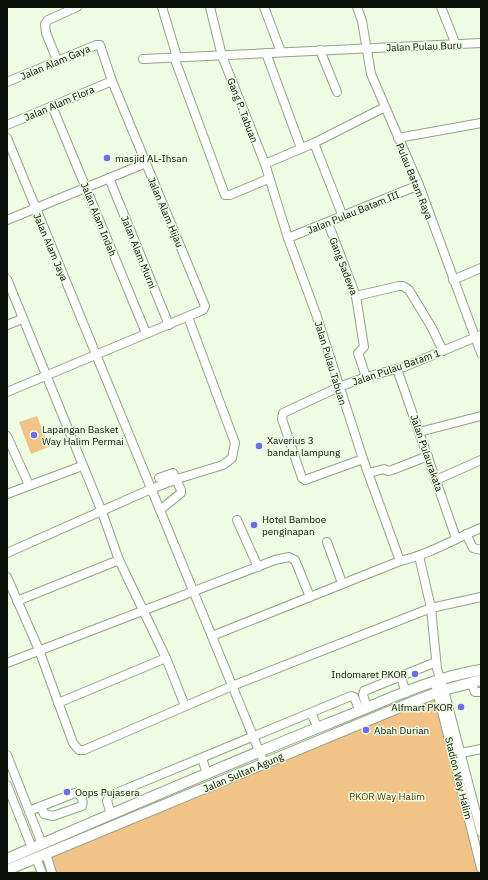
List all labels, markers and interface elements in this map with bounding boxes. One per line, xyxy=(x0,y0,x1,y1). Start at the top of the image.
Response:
street label: Jalan Pulau Buru xyxy=(386,39,462,54)
street label: Jalan Alam Gaya xyxy=(18,42,93,83)
street label: Gang P. Tabuan xyxy=(224,76,261,145)
street label: Jalan Alam Flora xyxy=(22,83,97,124)
street label: Pulau Batam Raya xyxy=(393,141,436,222)
place label: masjid AL-Ihsan xyxy=(115,152,187,165)
marker: masjid AL-Ihsan xyxy=(102,153,112,163)
street label: Jalan Alam Hijau xyxy=(145,175,186,249)
street label: Jalan Alam Indah xyxy=(78,180,119,258)
street label: Jalan Pulau Batam III xyxy=(305,188,401,237)
street label: Jalan Alam Jaya xyxy=(30,211,71,284)
street label: Jalan Alam Murni xyxy=(118,214,159,291)
street label: Gang Sadewa xyxy=(327,235,361,298)
street label: Jalan Pulau Tabuan xyxy=(312,320,349,407)
street label: Jalan Pulau Batam 1 xyxy=(350,346,442,389)
street label: Jalan Pulaurakata xyxy=(407,413,446,494)
place label: Lapangan Basket Way Halim Permai xyxy=(42,423,124,448)
marker: Lapangan Basket Way Halim Permai xyxy=(29,430,39,440)
place label: Xaverius 3 bandar lampung xyxy=(267,434,341,459)
marker: Xaverius 3 bandar lampung xyxy=(254,441,264,451)
place label: Hotel Bamboe penginapan xyxy=(262,513,327,538)
marker: Hotel Bamboe penginapan xyxy=(249,520,259,530)
place label: Indomaret PKOR xyxy=(331,668,407,681)
marker: Indomaret PKOR xyxy=(410,669,420,679)
place label: Alfmart PKOR xyxy=(391,701,453,714)
marker: Alfmart PKOR xyxy=(456,702,466,712)
place label: Abah Durian xyxy=(374,724,429,737)
marker: Abah Durian xyxy=(361,725,371,735)
street label: Stadion Way Halim xyxy=(442,736,475,821)
street label: Jalan Sultan Agung xyxy=(201,749,286,795)
place label: Oops Pujasera xyxy=(75,786,140,799)
marker: Oops Pujasera xyxy=(62,787,72,797)
park label: PKOR Way Halim xyxy=(349,790,425,803)

